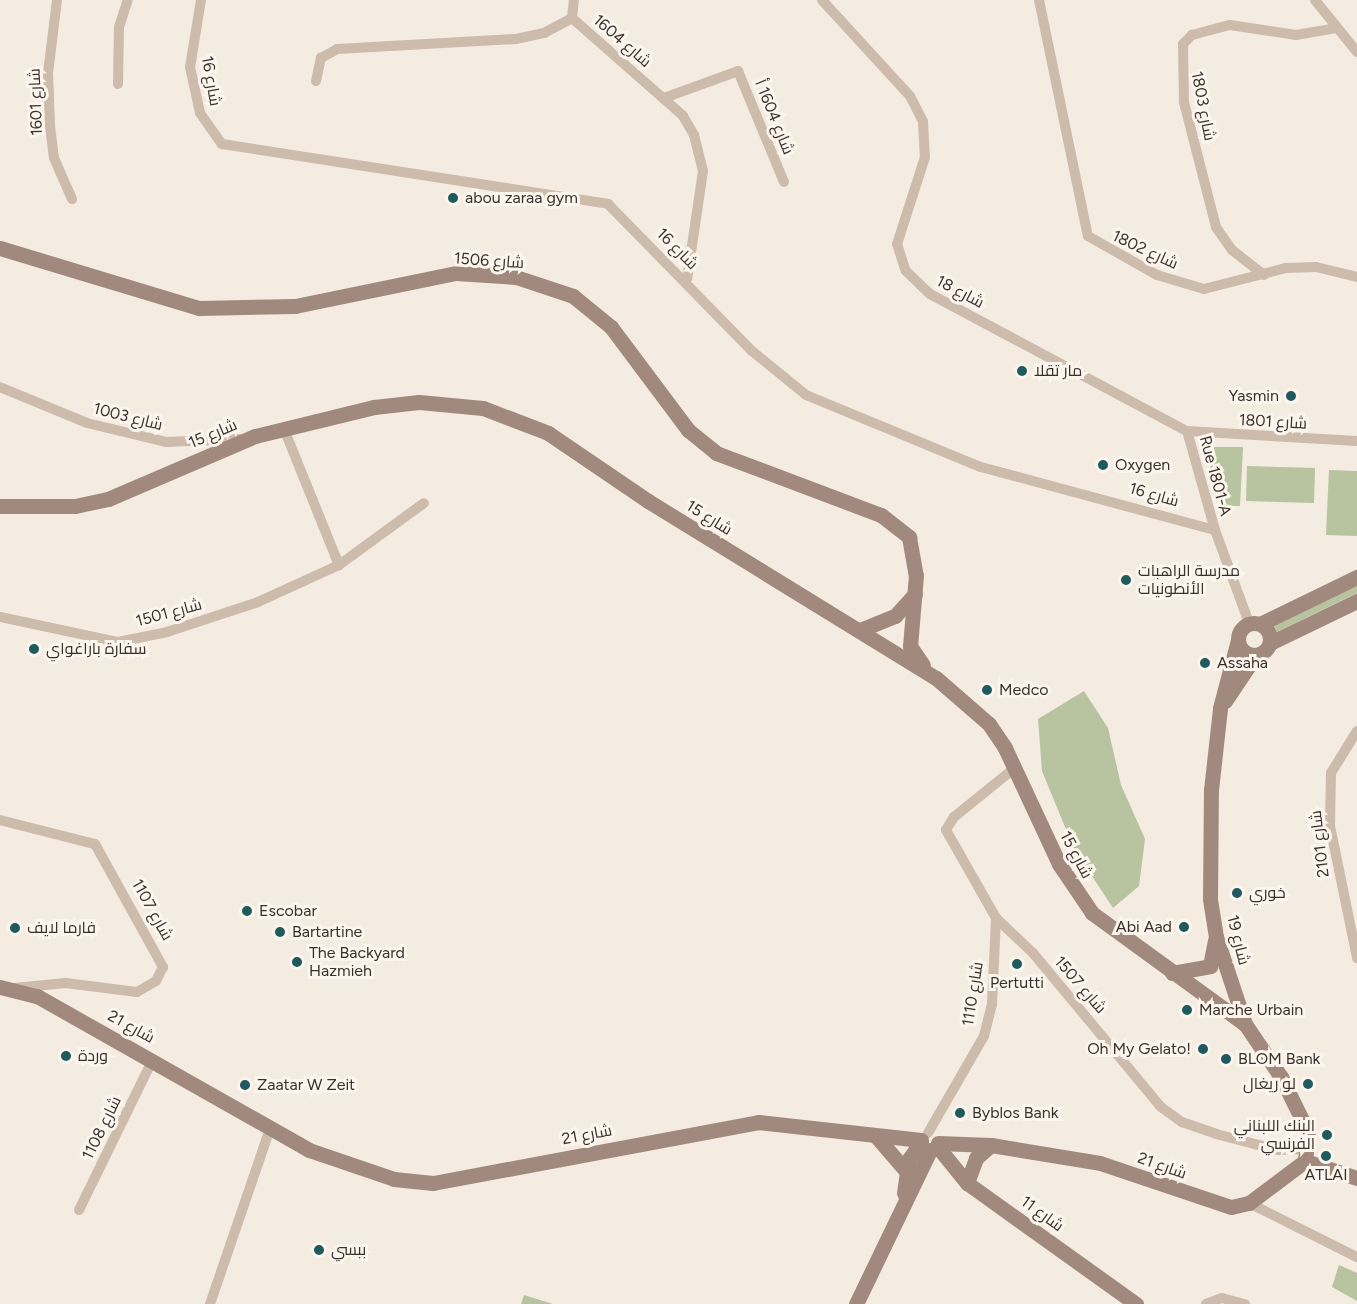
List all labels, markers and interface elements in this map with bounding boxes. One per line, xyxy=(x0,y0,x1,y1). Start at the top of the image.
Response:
street label: شارع 1604 xyxy=(589,11,655,71)
street label: شارع 16 xyxy=(197,54,225,108)
street label: شارع 1601 xyxy=(25,68,47,136)
street label: شارع 1803 xyxy=(1187,70,1219,142)
street label: شارع 1604 أ xyxy=(750,77,798,157)
place label: abou zaraa gym xyxy=(465,188,578,208)
marker: abou zaraa gym xyxy=(446,191,460,205)
street label: شارع 16 xyxy=(652,224,702,274)
street label: شارع 1802 xyxy=(1109,226,1181,274)
street label: شارع 1506 xyxy=(453,249,525,273)
street label: شارع 18 xyxy=(933,271,987,313)
place label: مار تقلا xyxy=(1034,361,1082,381)
marker: مار تقلا xyxy=(1015,364,1029,378)
place label: Yasmin xyxy=(1228,386,1279,406)
marker: Yasmin xyxy=(1284,389,1298,403)
street label: شارع 1003 xyxy=(91,399,165,435)
street label: شارع 1801 xyxy=(1238,411,1308,433)
street label: شارع 15 xyxy=(186,415,240,453)
street label: Rue 1801-A xyxy=(1195,434,1235,518)
place label: Oxygen xyxy=(1115,455,1170,475)
marker: Oxygen xyxy=(1096,458,1110,472)
street label: شارع 16 xyxy=(1127,479,1181,511)
street label: شارع 15 xyxy=(682,496,736,540)
place label: مدرسة الراهبات الأنطونيات xyxy=(1138,561,1240,599)
marker: مدرسة الراهبات الأنطونيات xyxy=(1119,573,1133,587)
street label: شارع 1501 xyxy=(134,595,204,631)
place label: سفارة باراغواي xyxy=(46,639,147,659)
marker: سفارة باراغواي xyxy=(27,642,41,656)
place label: Assaha xyxy=(1217,653,1268,673)
marker: Assaha xyxy=(1198,656,1212,670)
place label: Medco xyxy=(999,680,1049,700)
marker: Medco xyxy=(980,683,994,697)
street label: شارع 2101 xyxy=(1306,809,1334,879)
street label: شارع 15 xyxy=(1056,828,1096,882)
street label: شارع 1107 xyxy=(127,876,177,944)
place label: خوري xyxy=(1249,883,1286,903)
marker: خوري xyxy=(1230,886,1244,900)
place label: Escobar xyxy=(259,901,317,921)
marker: Escobar xyxy=(240,904,254,918)
street label: شارع 19 xyxy=(1223,913,1253,967)
place label: Abi Aad xyxy=(1116,917,1172,937)
place label: فارما لايف xyxy=(27,918,96,938)
marker: Abi Aad xyxy=(1177,920,1191,934)
marker: فارما لايف xyxy=(8,921,22,935)
place label: Bartartine xyxy=(292,922,362,942)
marker: Bartartine xyxy=(273,925,287,939)
place label: The Backyard Hazmieh xyxy=(309,943,405,981)
street label: شارع 1507 xyxy=(1050,952,1110,1018)
marker: The Backyard Hazmieh xyxy=(290,955,304,969)
marker: Pertutti xyxy=(1010,957,1024,971)
street label: شارع 1110 xyxy=(958,960,988,1028)
place label: Pertutti xyxy=(990,973,1044,993)
place label: Marche Urbain xyxy=(1199,1000,1303,1020)
marker: Marche Urbain xyxy=(1180,1003,1194,1017)
street label: شارع 21 xyxy=(104,1006,158,1048)
place label: Oh My Gelato! xyxy=(1087,1039,1191,1059)
marker: Oh My Gelato! xyxy=(1196,1042,1210,1056)
place label: وردة xyxy=(78,1046,108,1066)
marker: وردة xyxy=(59,1049,73,1063)
place label: BLOM Bank xyxy=(1238,1049,1320,1069)
marker: BLOM Bank xyxy=(1219,1052,1233,1066)
place label: لو ريغال xyxy=(1243,1074,1296,1094)
place label: Zaatar W Zeit xyxy=(257,1075,355,1095)
marker: لو ريغال xyxy=(1301,1077,1315,1091)
marker: Zaatar W Zeit xyxy=(238,1078,252,1092)
street label: شارع 1108 xyxy=(78,1093,126,1163)
place label: Byblos Bank xyxy=(972,1103,1058,1123)
marker: Byblos Bank xyxy=(953,1106,967,1120)
place label: البنك اللبناني الفرنسي xyxy=(1234,1116,1315,1154)
street label: شارع 21 xyxy=(560,1121,614,1149)
marker: البنك اللبناني الفرنسي xyxy=(1320,1128,1334,1142)
street label: شارع 21 xyxy=(1135,1148,1189,1184)
marker: ATLAI xyxy=(1319,1149,1333,1163)
place label: ATLAI xyxy=(1305,1165,1347,1185)
street label: شارع 11 xyxy=(1017,1192,1067,1236)
place label: ببسي xyxy=(331,1240,366,1260)
marker: ببسي xyxy=(312,1243,326,1257)

